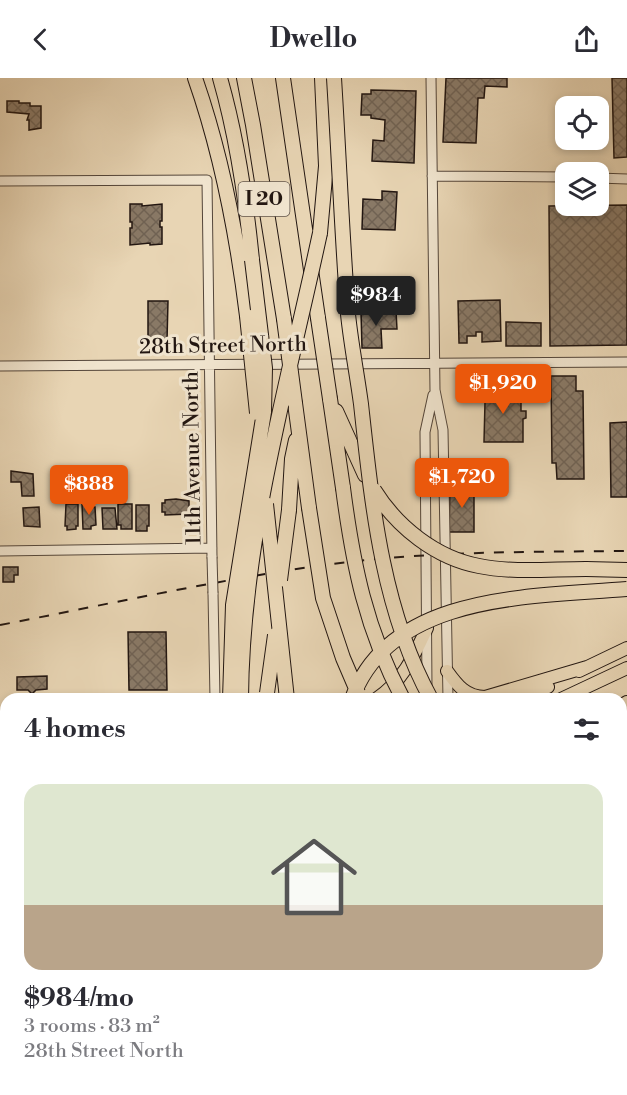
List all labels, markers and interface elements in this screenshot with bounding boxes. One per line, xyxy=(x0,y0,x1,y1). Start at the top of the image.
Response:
text: Dwello xyxy=(269,22,358,56)
icon: back xyxy=(24,23,57,56)
icon: share xyxy=(570,23,603,56)
map controls xyxy=(555,96,609,216)
button: locate xyxy=(555,96,609,150)
button: layers xyxy=(555,162,609,216)
road number: I 20 xyxy=(238,182,290,216)
pin: $984 xyxy=(340,276,412,327)
text: $984 xyxy=(351,283,401,308)
street label: 28th Street North xyxy=(139,332,308,360)
pin: $1,920 xyxy=(454,364,552,415)
street label: 11th Avenue North xyxy=(178,370,208,545)
text: $1,920 xyxy=(469,371,537,396)
pin: $1,720 xyxy=(413,458,511,509)
pin: $888 xyxy=(53,465,125,516)
text: $1,720 xyxy=(429,465,495,490)
text: $888 xyxy=(64,472,114,497)
text: 4 homes xyxy=(24,713,126,745)
icon: filters xyxy=(570,713,603,746)
icon: home xyxy=(260,823,368,931)
text: $984/mo xyxy=(24,982,134,1014)
text: 3 rooms · 83 m² xyxy=(24,1014,160,1039)
text: 28th Street North xyxy=(24,1039,184,1064)

